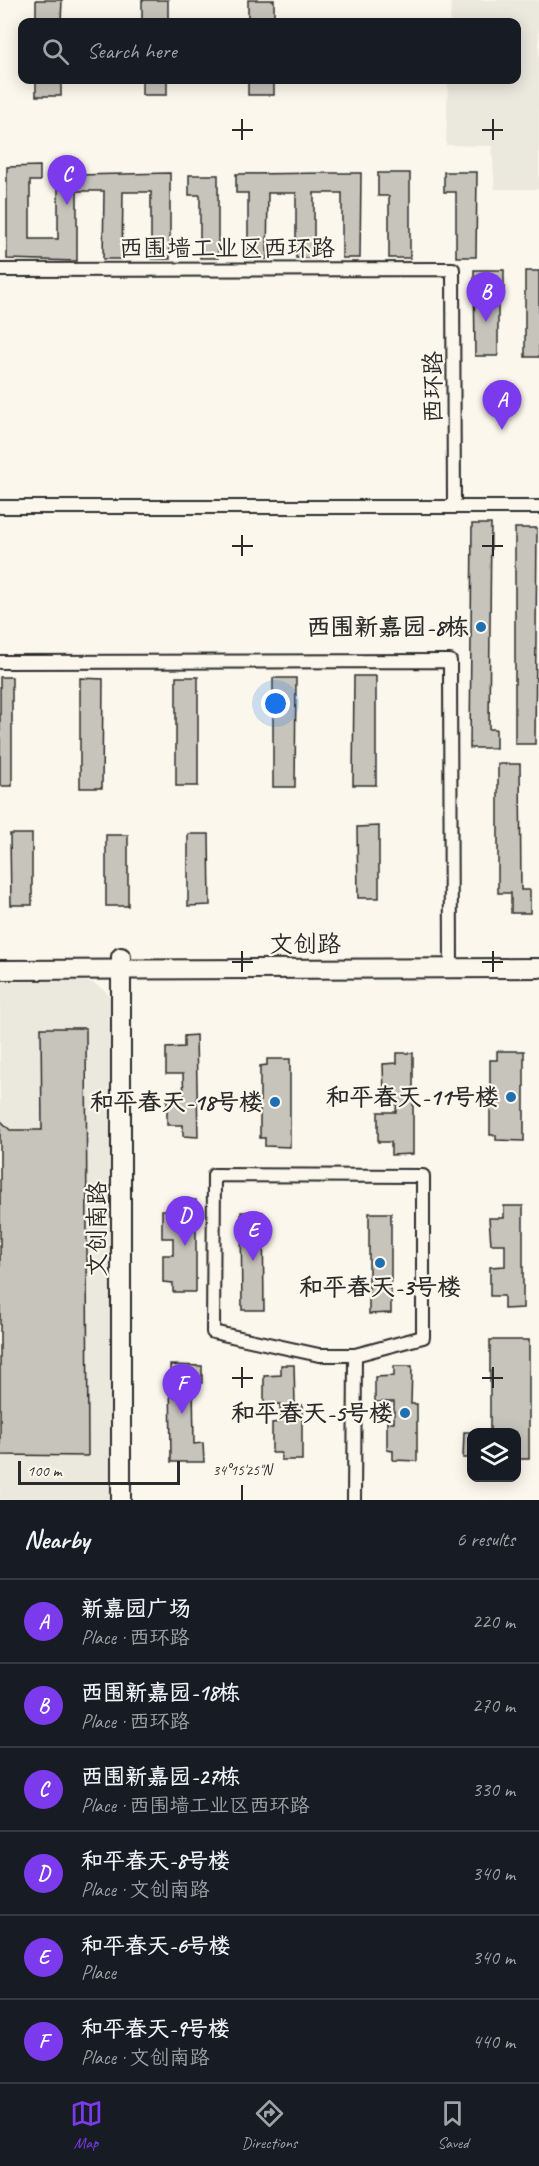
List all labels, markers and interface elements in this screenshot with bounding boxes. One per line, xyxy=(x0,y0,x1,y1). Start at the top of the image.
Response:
search box xyxy=(18,18,521,84)
icon: search xyxy=(39,35,72,68)
text: Search here xyxy=(87,37,177,65)
pin: C xyxy=(48,156,86,205)
street label: 西围墙工业区西环路 xyxy=(119,233,335,263)
pin: B xyxy=(466,272,506,322)
street label: 西环路 xyxy=(418,351,448,423)
pin: A xyxy=(482,380,522,430)
place label: 西围新嘉园-8栋 xyxy=(306,612,469,642)
marker: 西围新嘉园-8栋 xyxy=(474,620,488,634)
your location xyxy=(261,689,290,718)
street label: 文创路 xyxy=(269,929,341,959)
place label: 和平春天-11号楼 xyxy=(326,1082,499,1112)
place label: 和平春天-18号楼 xyxy=(90,1087,263,1117)
marker: 和平春天-11号楼 xyxy=(504,1090,518,1104)
marker: 和平春天-18号楼 xyxy=(268,1095,282,1109)
street label: 文创南路 xyxy=(82,1181,112,1277)
pin: D xyxy=(166,1196,204,1246)
pin: E xyxy=(234,1212,272,1261)
marker: 和平春天-3号楼 xyxy=(373,1256,387,1270)
place label: 和平春天-3号楼 xyxy=(299,1272,461,1302)
pin: F xyxy=(162,1364,201,1414)
place label: 和平春天-5号楼 xyxy=(231,1398,393,1428)
marker: 和平春天-5号楼 xyxy=(398,1406,412,1420)
map controls xyxy=(467,1428,521,1482)
button: layers xyxy=(467,1428,521,1482)
scale bar xyxy=(18,1458,180,1486)
text: 100 m xyxy=(27,1461,61,1481)
text: 34°15'25"N xyxy=(212,1461,275,1480)
text: Nearby xyxy=(24,1523,89,1556)
text: 6 results xyxy=(456,1527,515,1552)
text: 新嘉园广场 xyxy=(81,1595,191,1623)
text: A xyxy=(38,1609,49,1634)
text: 220 m xyxy=(472,1609,515,1634)
text: Place · 西环路 xyxy=(81,1625,190,1650)
text: 西围新嘉园-18栋 xyxy=(81,1679,240,1707)
text: B xyxy=(38,1693,49,1718)
text: 270 m xyxy=(472,1693,515,1718)
text: Place · 西环路 xyxy=(81,1709,190,1734)
text: 西围新嘉园-27栋 xyxy=(81,1763,240,1791)
text: C xyxy=(39,1777,48,1802)
text: 330 m xyxy=(472,1777,515,1802)
text: Place · 西围墙工业区西环路 xyxy=(81,1793,310,1818)
text: 和平春天-8号楼 xyxy=(81,1847,230,1875)
text: D xyxy=(38,1861,49,1886)
text: 340 m xyxy=(472,1861,515,1886)
text: Place · 文创南路 xyxy=(81,1877,210,1902)
text: 和平春天-6号楼 xyxy=(81,1932,231,1960)
text: E xyxy=(38,1945,49,1970)
text: 340 m xyxy=(472,1945,515,1970)
text: Place xyxy=(81,1960,116,1985)
text: 和平春天-9号楼 xyxy=(81,2015,230,2043)
text: F xyxy=(39,2029,48,2054)
text: 440 m xyxy=(472,2029,515,2054)
text: Place · 文创南路 xyxy=(81,2045,210,2070)
tab: Map xyxy=(70,2097,103,2153)
tab: Directions xyxy=(242,2097,297,2153)
tab: Saved xyxy=(436,2097,469,2153)

